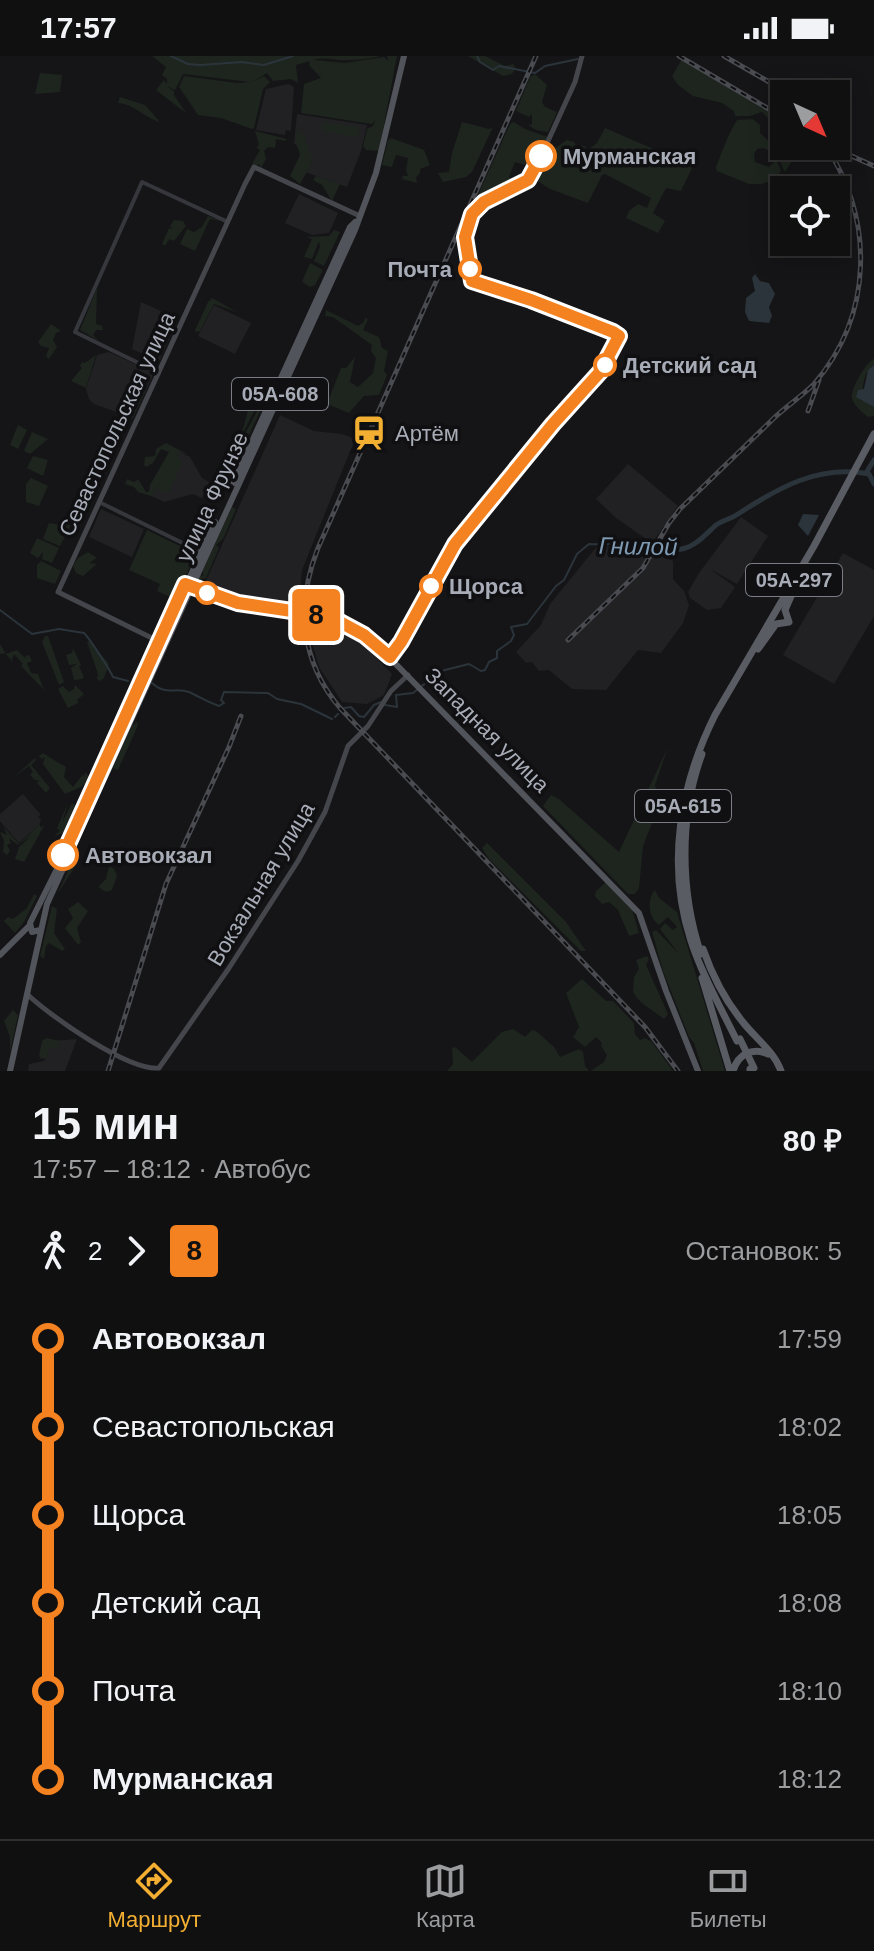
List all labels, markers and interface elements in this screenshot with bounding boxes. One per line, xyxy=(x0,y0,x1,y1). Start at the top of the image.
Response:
text: 17:57 xyxy=(40,11,117,44)
north arrow xyxy=(770,80,850,160)
map controls xyxy=(770,80,850,256)
marker: Мурманская xyxy=(526,141,556,171)
place label: Мурманская xyxy=(563,144,696,169)
button: locate xyxy=(770,176,850,256)
place label: Почта xyxy=(388,257,453,282)
marker: Почта xyxy=(459,258,481,280)
street label: Севастопольская улица xyxy=(54,307,180,540)
place label: Детский сад xyxy=(623,353,757,378)
marker: Детский сад xyxy=(594,354,616,376)
road number: 05А-608 xyxy=(232,378,328,410)
station icon: Артём xyxy=(350,414,388,452)
place label: Артём xyxy=(395,421,459,446)
street label: улица Фрунзе xyxy=(171,428,253,566)
water label: Гнилой xyxy=(598,532,678,560)
road number: 05А-297 xyxy=(746,564,842,596)
place label: Щорса xyxy=(449,574,524,599)
marker: Щорса xyxy=(420,575,442,597)
unlabelled marker xyxy=(196,582,218,604)
line badge: 8 xyxy=(290,589,342,641)
text: 8 xyxy=(308,599,324,630)
street label: Западная улица xyxy=(420,663,555,798)
road number: 05А-615 xyxy=(635,790,731,822)
street label: Вокзальная улица xyxy=(202,797,320,970)
marker: Автовокзал xyxy=(48,840,78,870)
place label: Автовокзал xyxy=(85,843,213,868)
text: 15 мин xyxy=(32,1099,179,1148)
text: 80 ₽ xyxy=(783,1124,842,1157)
text: 17:57 – 18:12 · Автобус xyxy=(32,1154,311,1184)
icon: walk xyxy=(32,1229,76,1273)
icon: forward xyxy=(114,1229,158,1273)
text: 8 xyxy=(186,1235,202,1266)
text: 2 xyxy=(88,1236,102,1266)
text: Остановок: 5 xyxy=(686,1236,842,1266)
text: Автовокзал xyxy=(92,1322,266,1355)
text: 17:59 xyxy=(777,1324,842,1354)
text: Севастопольская xyxy=(92,1410,335,1443)
text: 18:02 xyxy=(777,1412,842,1442)
text: Щорса xyxy=(92,1498,185,1531)
text: 18:05 xyxy=(777,1500,842,1530)
text: Детский сад xyxy=(92,1586,261,1619)
text: 18:08 xyxy=(777,1588,842,1618)
text: Почта xyxy=(92,1674,175,1707)
text: 18:10 xyxy=(777,1676,842,1706)
text: Мурманская xyxy=(92,1762,274,1795)
text: 18:12 xyxy=(777,1764,842,1794)
tab: Маршрут xyxy=(107,1859,201,1933)
tab: Карта xyxy=(416,1859,475,1933)
tab: Билеты xyxy=(690,1859,767,1933)

